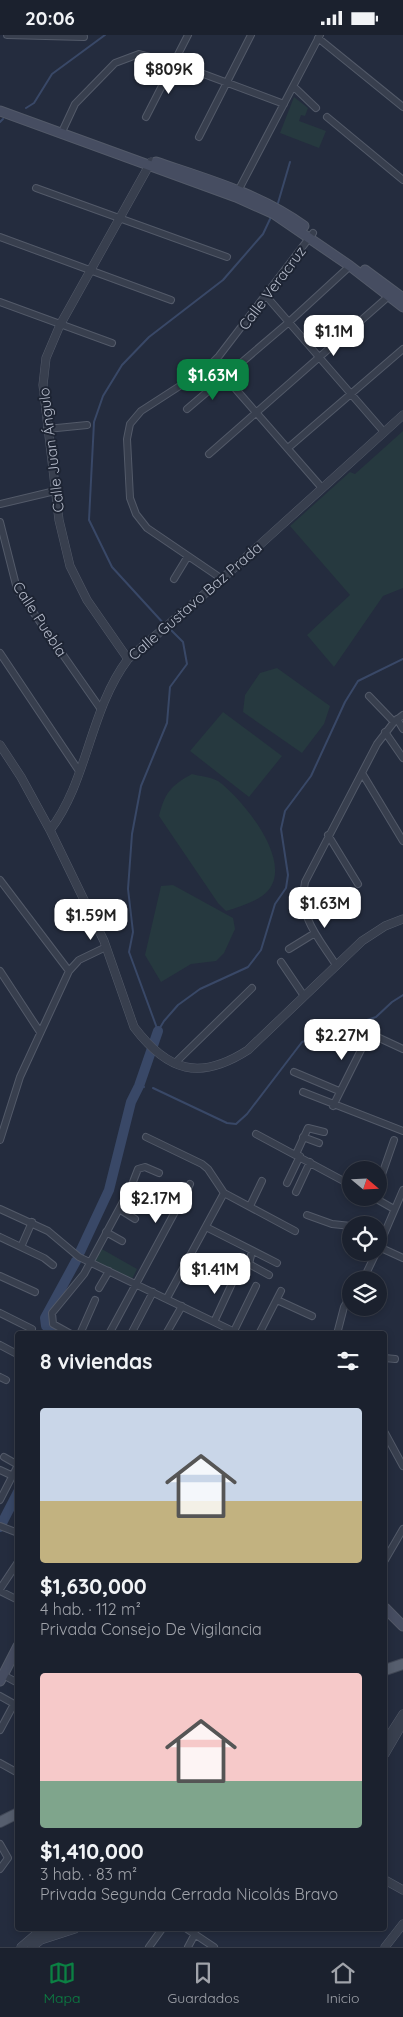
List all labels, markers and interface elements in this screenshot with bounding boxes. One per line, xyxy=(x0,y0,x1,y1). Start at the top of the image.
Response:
text: 20:06 xyxy=(25,6,75,30)
pin: $809K xyxy=(134,53,204,95)
text: $809K xyxy=(145,59,193,79)
street label: Calle Veracruz xyxy=(234,242,310,334)
pin: $1.1M xyxy=(299,315,369,357)
text: $1.1M xyxy=(315,321,353,341)
pin: $1.63M xyxy=(172,359,254,401)
text: $1.63M xyxy=(188,365,238,385)
street label: Calle Juan Ángulo xyxy=(34,386,68,514)
street label: Calle Gustavo Baz Prada xyxy=(124,538,266,664)
street label: Calle Puebla xyxy=(9,578,71,660)
pin: $1.63M xyxy=(284,887,366,929)
text: $1.63M xyxy=(300,893,350,913)
pin: $1.59M xyxy=(50,899,132,941)
text: $1.59M xyxy=(65,905,117,925)
pin: $2.27M xyxy=(301,1019,383,1061)
text: $2.27M xyxy=(315,1025,369,1045)
north arrow xyxy=(342,1161,388,1206)
map controls xyxy=(342,1161,387,1316)
pin: $2.17M xyxy=(115,1181,197,1224)
text: $2.17M xyxy=(131,1188,181,1208)
button: locate xyxy=(342,1216,387,1261)
pin: $1.41M xyxy=(174,1253,256,1295)
text: $1.41M xyxy=(191,1259,239,1279)
button: layers xyxy=(342,1271,387,1316)
icon: filters xyxy=(334,1347,362,1375)
text: 8 viviendas xyxy=(40,1348,152,1374)
icon: home xyxy=(156,1441,246,1531)
text: $1,630,000 xyxy=(40,1573,147,1599)
text: 4 hab. · 112 m² xyxy=(40,1599,141,1619)
text: Privada Consejo De Vigilancia xyxy=(40,1619,262,1639)
icon: home xyxy=(156,1706,246,1796)
text: $1,410,000 xyxy=(40,1838,144,1864)
text: 3 hab. · 83 m² xyxy=(40,1864,137,1884)
text: Privada Segunda Cerrada Nicolás Bravo xyxy=(40,1884,338,1904)
tab: Mapa xyxy=(43,1959,81,2007)
tab: Guardados xyxy=(167,1959,239,2007)
tab: Inicio xyxy=(326,1959,360,2007)

